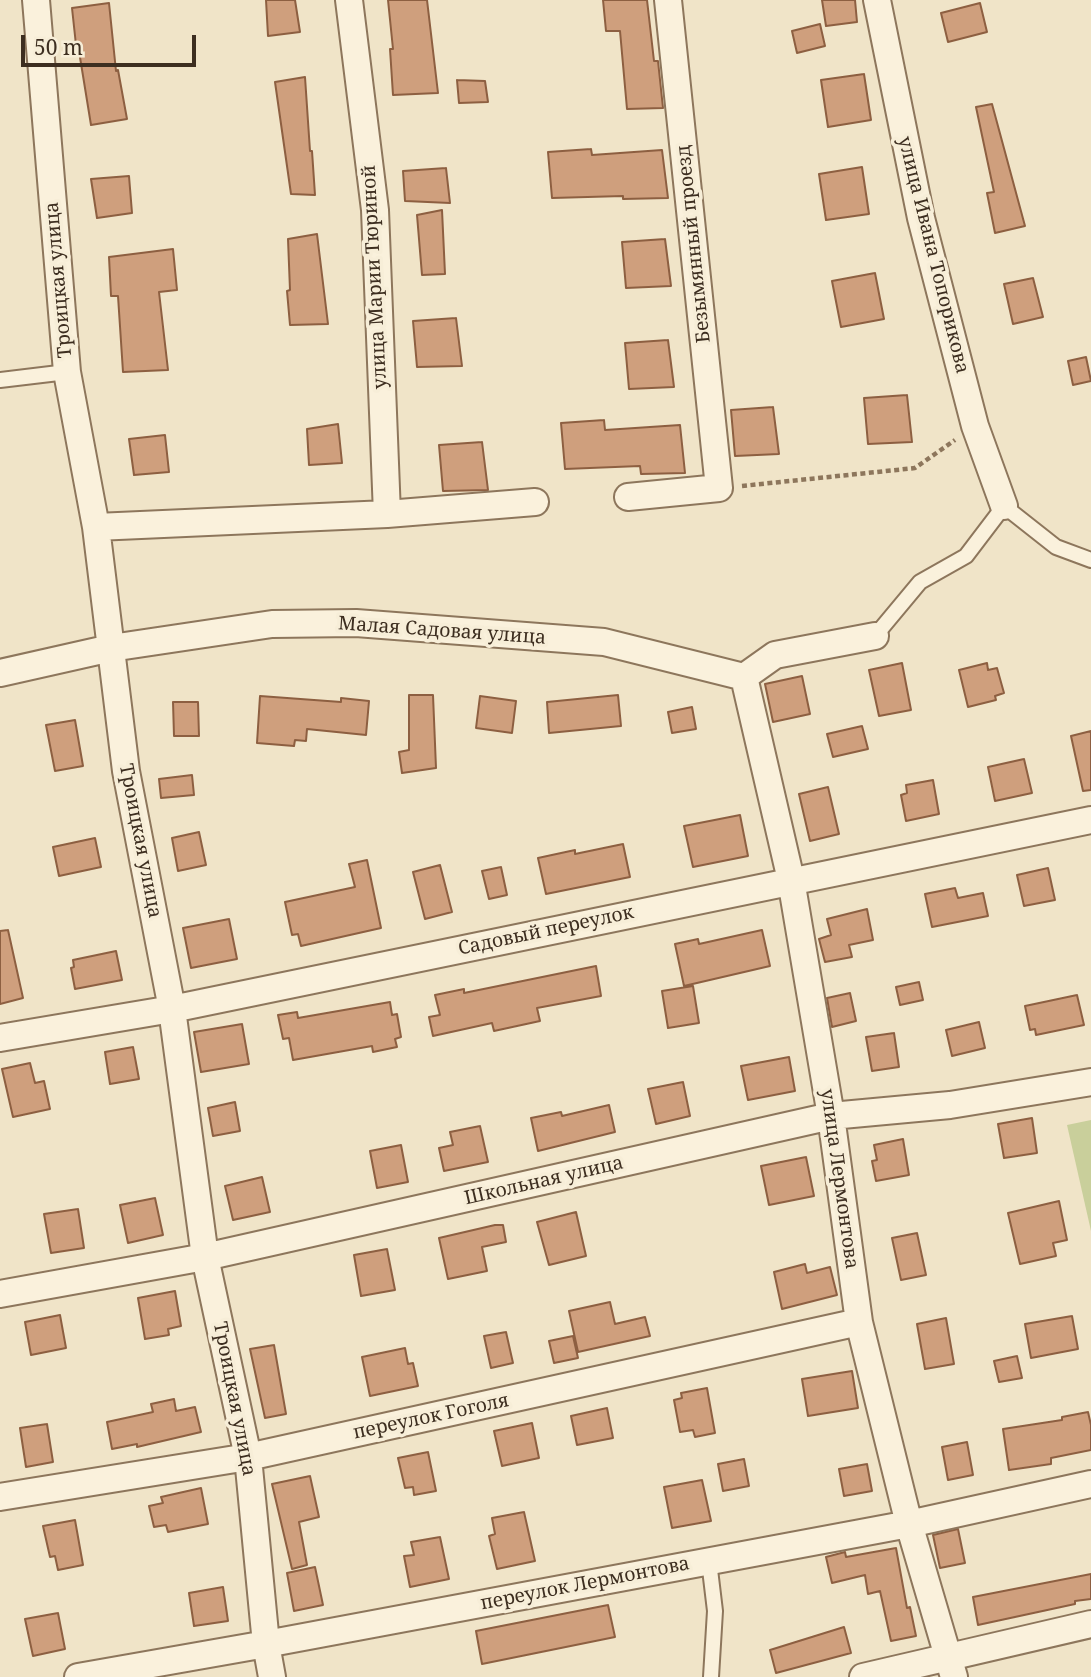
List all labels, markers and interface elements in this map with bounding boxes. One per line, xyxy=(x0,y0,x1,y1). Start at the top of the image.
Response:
scale bar xyxy=(24,21,200,65)
text: 50 m xyxy=(34,33,83,61)
street label: улица Ивана Топорикова xyxy=(892,134,974,376)
street label: Безымянный проезд xyxy=(672,144,716,344)
street label: улица Марии Тюриной xyxy=(358,164,392,390)
street label: Троицкая улица xyxy=(41,201,77,359)
street label: Малая Садовая улица xyxy=(337,612,547,650)
street label: Троицкая улица xyxy=(114,762,166,920)
street label: Садовый переулок xyxy=(456,901,636,961)
street label: улица Лермонтова xyxy=(815,1088,863,1270)
street label: Школьная улица xyxy=(462,1152,626,1210)
street label: Троицкая улица xyxy=(208,1320,260,1478)
street label: переулок Гоголя xyxy=(351,1389,511,1445)
street label: переулок Лермонтова xyxy=(479,1553,691,1615)

